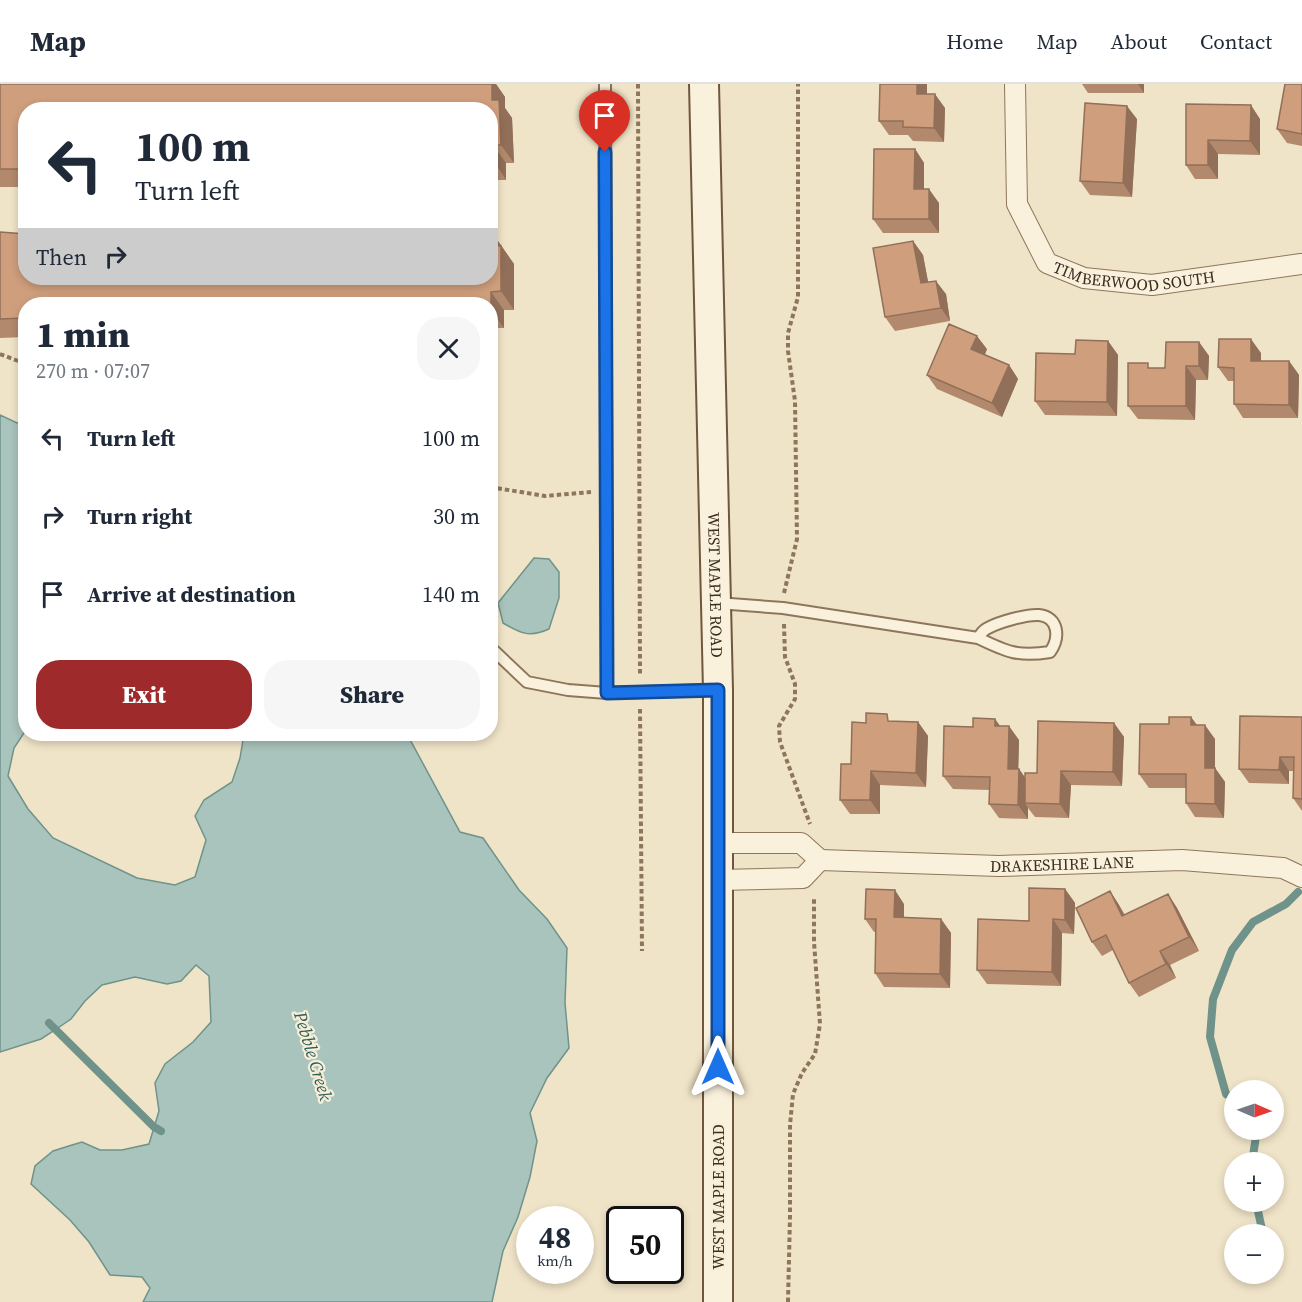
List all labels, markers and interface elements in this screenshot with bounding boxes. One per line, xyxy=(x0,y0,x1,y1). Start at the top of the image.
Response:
text: Map xyxy=(30,22,86,60)
text: Home xyxy=(946,27,1004,56)
text: Map xyxy=(1037,27,1078,56)
text: About xyxy=(1111,27,1167,56)
text: Contact xyxy=(1200,27,1272,56)
pin xyxy=(579,90,630,152)
icon: arrive xyxy=(588,99,621,132)
text: 100 m xyxy=(135,117,250,175)
icon: left xyxy=(36,126,114,204)
text: Turn left xyxy=(135,172,239,209)
icon: right xyxy=(99,240,132,273)
text: Then xyxy=(36,242,87,272)
street label: TIMBERWOOD SOUTH xyxy=(1050,256,1217,297)
text: 1 min xyxy=(36,310,130,359)
button: close xyxy=(417,317,480,380)
text: 270 m · 07:07 xyxy=(36,357,150,385)
icon: left xyxy=(36,422,69,455)
text: Turn left xyxy=(87,423,175,453)
text: 100 m xyxy=(422,423,480,453)
icon: right xyxy=(36,500,69,533)
text: Turn right xyxy=(87,501,192,531)
text: 30 m xyxy=(433,501,480,531)
street label: WEST MAPLE ROAD xyxy=(703,512,728,658)
icon: arrive xyxy=(36,578,69,611)
text: Arrive at destination xyxy=(87,579,296,609)
text: 140 m xyxy=(422,579,480,609)
button: Exit xyxy=(36,660,252,729)
button: Share xyxy=(264,660,480,729)
street label: DRAKESHIRE LANE xyxy=(990,851,1135,877)
water label: Pebble Creek xyxy=(288,1007,339,1104)
position arrow xyxy=(686,1035,750,1099)
north arrow xyxy=(1224,1080,1284,1140)
map controls xyxy=(1224,1080,1284,1284)
street label: WEST MAPLE ROAD xyxy=(707,1124,729,1270)
button: + xyxy=(1224,1152,1284,1212)
speed limit sign: 50 xyxy=(606,1206,684,1284)
text: 48 xyxy=(539,1217,571,1258)
button: − xyxy=(1224,1224,1284,1284)
text: km/h xyxy=(537,1250,573,1271)

